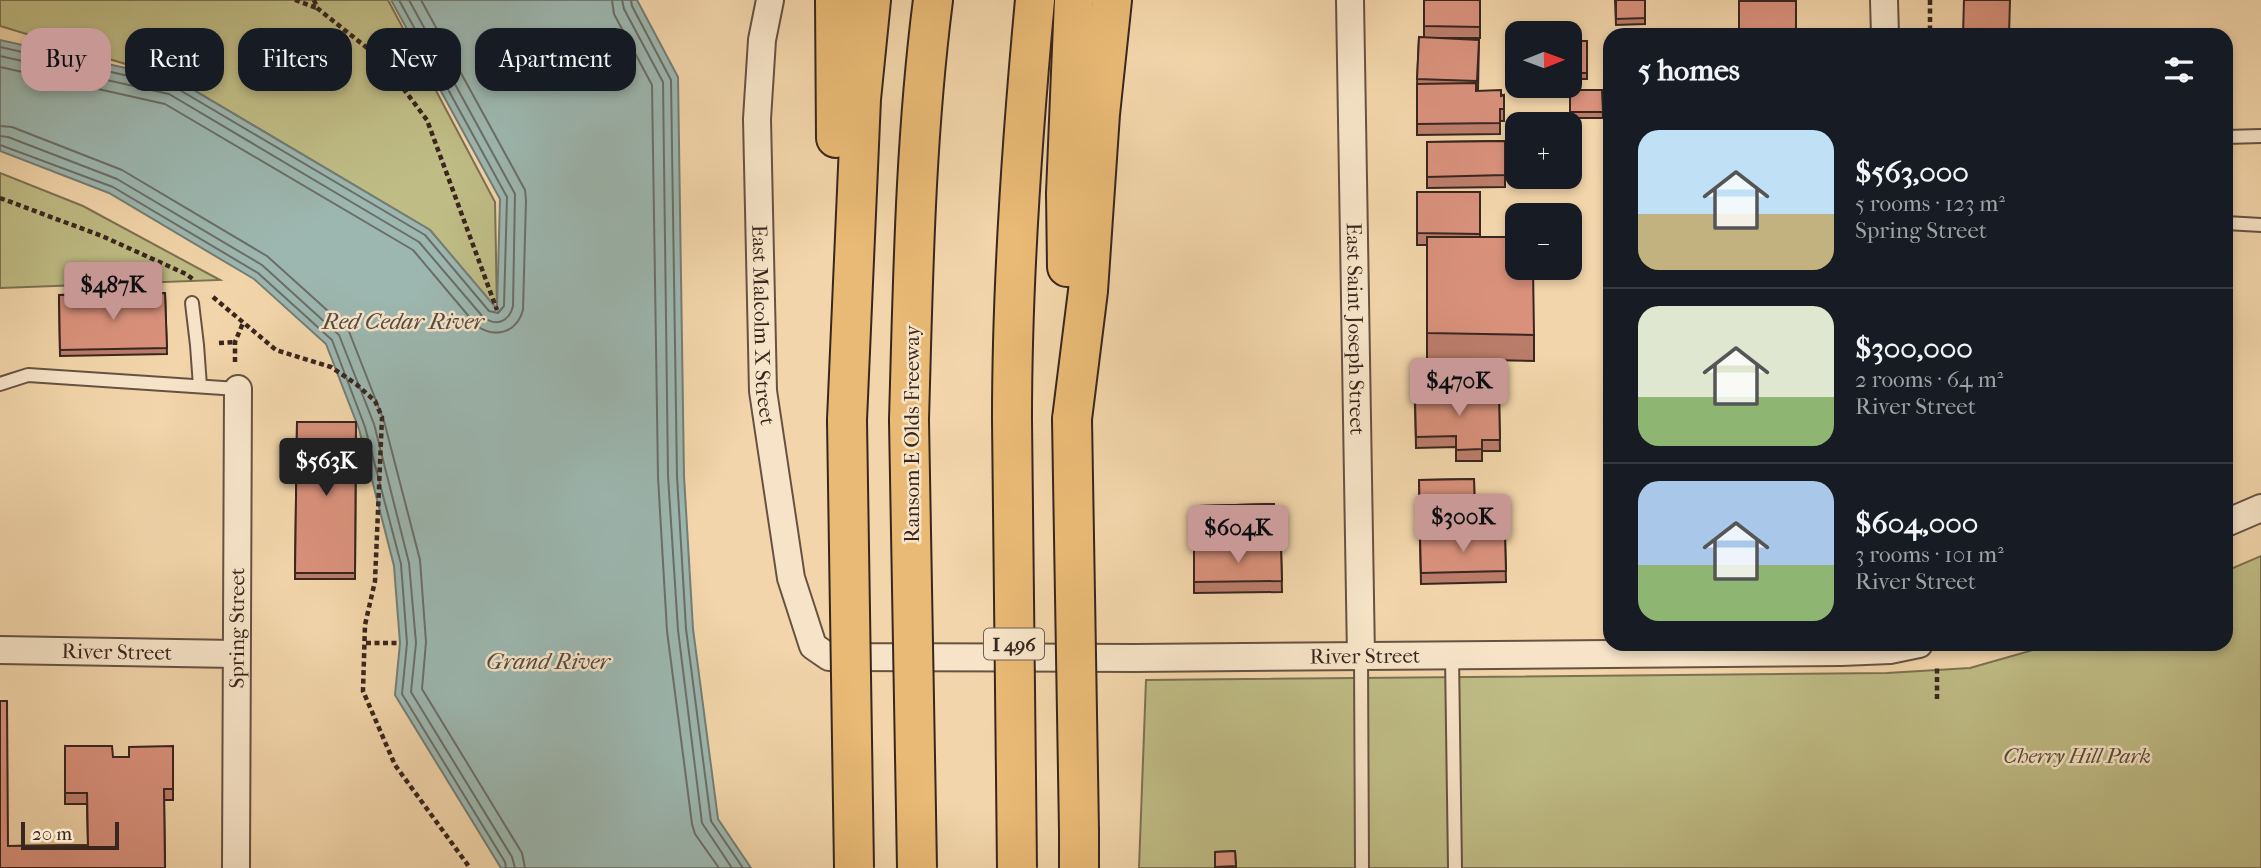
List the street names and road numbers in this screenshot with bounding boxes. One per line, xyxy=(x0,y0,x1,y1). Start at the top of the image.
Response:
street label: East Saint Joseph Street xyxy=(1342,223,1369,436)
street label: East Malcolm X Street xyxy=(747,224,780,427)
street label: Ransom E Olds Freeway xyxy=(900,324,924,543)
street label: Spring Street xyxy=(225,567,249,688)
road number: I 496 xyxy=(984,628,1044,660)
street label: River Street xyxy=(62,639,173,665)
street label: River Street xyxy=(1310,644,1421,669)

